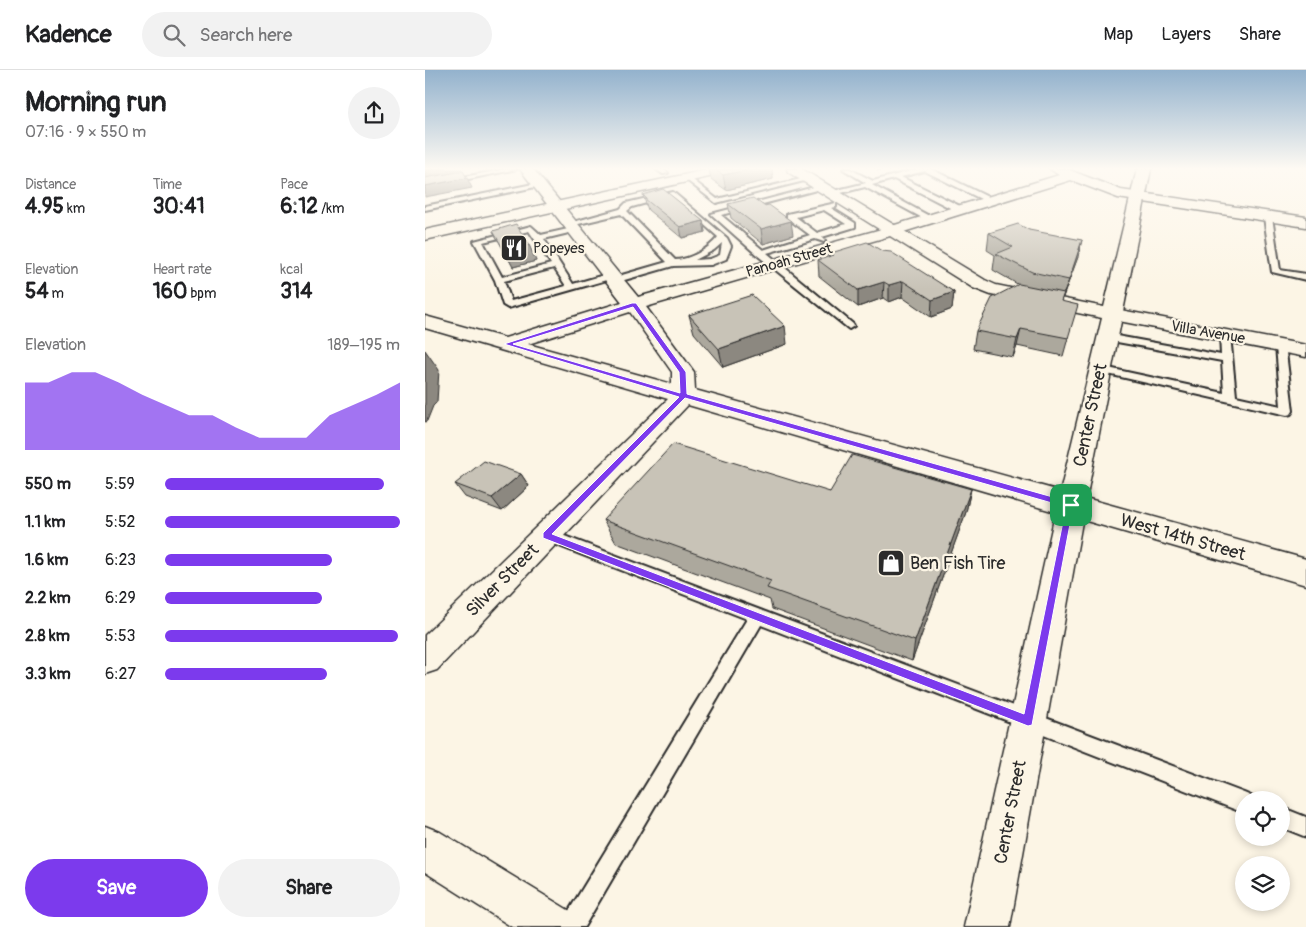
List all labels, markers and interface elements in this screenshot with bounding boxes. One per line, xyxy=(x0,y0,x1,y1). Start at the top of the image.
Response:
search box xyxy=(142,12,492,57)
text: Kadence xyxy=(25,20,112,49)
icon: search xyxy=(160,21,188,49)
text: Search here xyxy=(200,23,292,47)
text: Map xyxy=(1104,23,1133,46)
text: Layers xyxy=(1161,23,1211,46)
text: Share xyxy=(1239,23,1281,46)
text: Morning run xyxy=(25,85,167,120)
button: share xyxy=(348,87,400,139)
text: 07:16 · 9 × 550 m xyxy=(25,122,146,142)
text: Distance xyxy=(25,176,76,193)
text: Time xyxy=(153,176,182,193)
text: Pace xyxy=(280,176,308,193)
text: 4.95 xyxy=(25,193,64,220)
text: 30:41 xyxy=(153,193,205,220)
text: 6:12 xyxy=(280,193,318,220)
text: km xyxy=(64,200,85,217)
text: /km xyxy=(318,200,344,217)
restaurant icon: Popeyes xyxy=(499,233,529,263)
place label: Popeyes xyxy=(533,239,585,258)
street label: Panoah Street xyxy=(744,239,835,282)
text: Elevation xyxy=(25,261,78,278)
text: Heart rate xyxy=(153,261,212,278)
text: kcal xyxy=(280,261,303,278)
text: 54 xyxy=(25,278,49,305)
text: 160 xyxy=(153,278,187,305)
text: 314 xyxy=(280,278,312,305)
text: m xyxy=(49,285,64,302)
text: bpm xyxy=(187,285,216,302)
street label: Villa Avenue xyxy=(1169,317,1247,348)
text: Elevation xyxy=(25,335,86,355)
text: 189–195 m xyxy=(327,335,400,355)
street label: Center Street xyxy=(1068,361,1113,469)
text: 550 m xyxy=(25,474,71,494)
text: 5:59 xyxy=(105,474,135,494)
pin xyxy=(1050,484,1092,526)
icon: arrive xyxy=(1057,491,1085,519)
street label: West 14th Street xyxy=(1118,509,1249,567)
text: 1.1 km xyxy=(25,512,65,532)
text: 5:52 xyxy=(105,512,136,532)
street label: Silver Street xyxy=(461,538,544,622)
shop icon: Ben Fish Tire xyxy=(876,548,906,578)
text: 1.6 km xyxy=(25,550,68,570)
text: 6:23 xyxy=(105,550,136,570)
place label: Ben Fish Tire xyxy=(910,552,1005,575)
text: 2.2 km xyxy=(25,588,71,608)
text: 6:29 xyxy=(105,588,136,608)
text: 2.8 km xyxy=(25,626,70,646)
text: 5:53 xyxy=(105,626,136,646)
text: 3.3 km xyxy=(25,664,71,684)
text: 6:27 xyxy=(105,664,136,684)
street label: Center Street xyxy=(989,758,1032,866)
map controls xyxy=(1235,791,1290,911)
button: locate xyxy=(1235,791,1290,846)
button: layers xyxy=(1235,856,1290,911)
button: Save xyxy=(25,859,208,917)
button: Share xyxy=(218,859,400,917)

